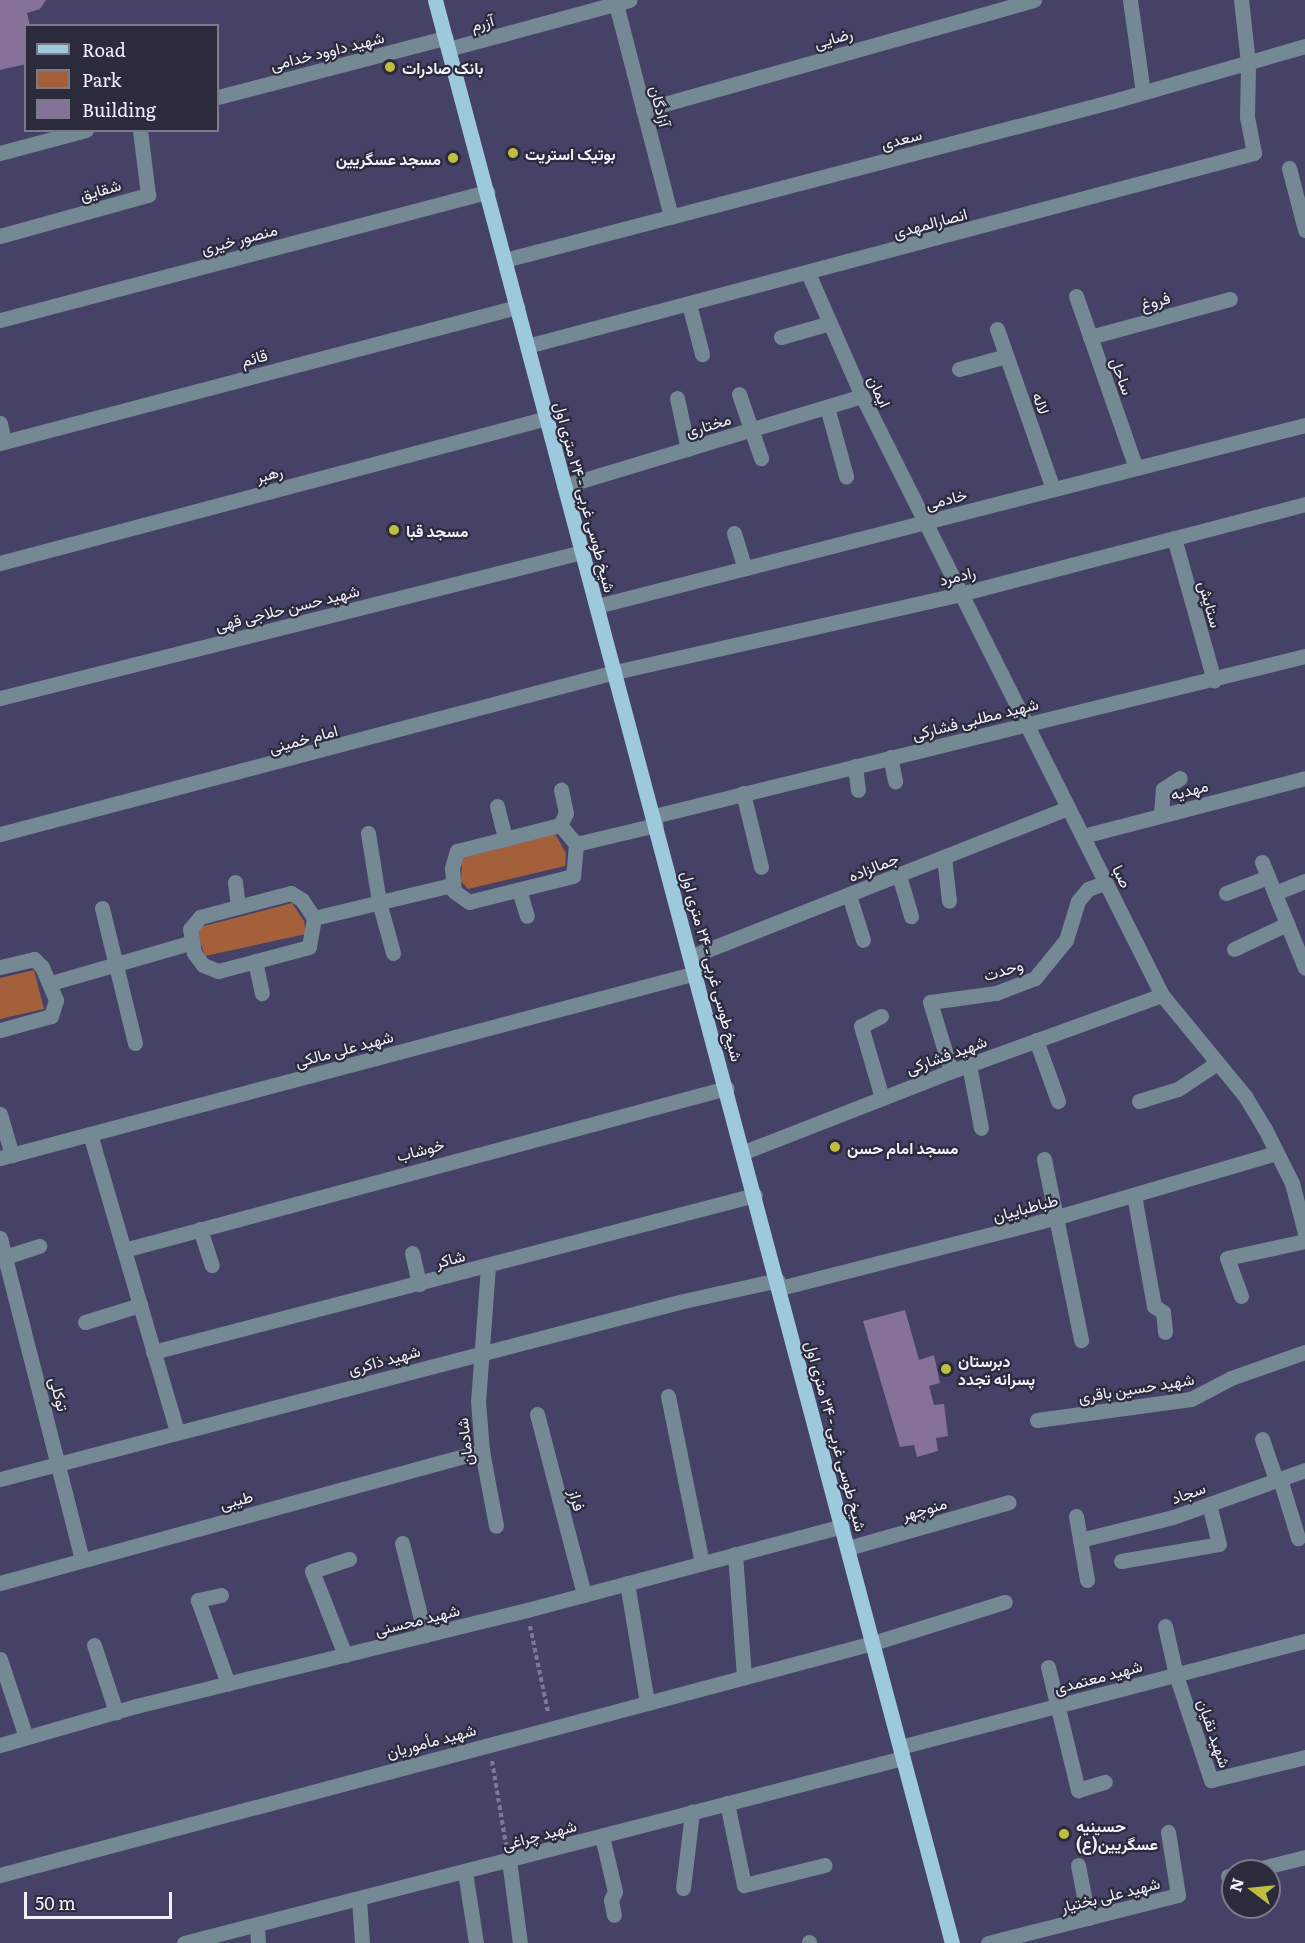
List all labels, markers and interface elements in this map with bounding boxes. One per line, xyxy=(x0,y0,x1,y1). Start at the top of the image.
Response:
street label: آزرم xyxy=(469,10,495,34)
street label: رضایی xyxy=(811,22,855,52)
legend xyxy=(24,24,219,132)
street label: شهید داوود خدامی xyxy=(268,27,386,73)
text: Road xyxy=(82,36,126,63)
place label: بانک صادرات xyxy=(402,57,483,77)
marker: بانک صادرات xyxy=(383,60,397,74)
text: Park xyxy=(82,66,121,93)
street label: آزادگان xyxy=(647,84,675,128)
text: Building xyxy=(82,96,156,123)
street label: سعدی xyxy=(878,123,924,153)
place label: بوتیک استریت xyxy=(525,143,616,163)
marker: بوتیک استریت xyxy=(506,146,520,160)
place label: مسجد عسگریین xyxy=(336,148,441,168)
marker: مسجد عسگریین xyxy=(446,151,460,165)
street label: شقایق xyxy=(77,174,123,204)
street label: انصارالمهدی xyxy=(891,203,969,241)
street label: منصور خیری xyxy=(199,219,279,257)
street label: فروغ xyxy=(1138,287,1172,313)
street label: قائم xyxy=(239,344,269,370)
street label: ساحل xyxy=(1108,355,1138,397)
street label: ایمان xyxy=(864,372,896,410)
street label: لاله xyxy=(1029,389,1055,417)
street label: شیخ طوسی غربی - ۲۴ متری اول xyxy=(551,400,621,594)
street label: مختاری xyxy=(683,408,733,440)
street label: رهبر xyxy=(253,460,285,486)
street label: خادمی xyxy=(923,484,969,512)
place label: مسجد قبا xyxy=(406,520,468,540)
marker: مسجد قبا xyxy=(387,523,401,537)
street label: رادمرد xyxy=(937,561,977,589)
street label: ستایش xyxy=(1195,578,1227,630)
street label: شهید حسن حلاجی قهی xyxy=(213,580,361,634)
street label: شهید مطلبی فشارکی xyxy=(910,693,1040,743)
street label: امام خمینی xyxy=(266,720,340,756)
street label: مهدیه xyxy=(1168,775,1210,803)
street label: جمالزاده xyxy=(845,847,901,885)
street label: صبا xyxy=(1109,861,1137,891)
street label: شیخ طوسی غربی - ۲۴ متری اول xyxy=(678,869,748,1063)
street label: وحدت xyxy=(981,954,1025,984)
street label: شهید علی مالکی xyxy=(293,1026,395,1070)
street label: شهید فشارکی xyxy=(903,1031,989,1077)
street label: خوشاب xyxy=(394,1133,446,1165)
place label: مسجد امام حسن xyxy=(847,1137,958,1157)
marker: مسجد امام حسن xyxy=(828,1140,842,1154)
street label: طباطباییان xyxy=(990,1189,1060,1225)
street label: شاکر xyxy=(433,1245,467,1271)
street label: شیخ طوسی غربی - ۲۴ متری اول xyxy=(802,1339,872,1533)
street label: شهید ذاکری xyxy=(346,1340,422,1378)
place label: دبرستان پسرانه تجدد xyxy=(958,1350,1035,1388)
marker: دبرستان پسرانه تجدد xyxy=(939,1362,953,1376)
street label: شهید حسین باقری xyxy=(1077,1368,1195,1406)
street label: توکلی xyxy=(46,1375,74,1413)
street label: شادمان xyxy=(452,1417,476,1467)
street label: سجاد xyxy=(1168,1477,1208,1507)
street label: طیبی xyxy=(217,1485,255,1513)
street label: فراز xyxy=(566,1487,590,1513)
street label: منوچهر xyxy=(899,1492,949,1524)
street label: شهید محسنی xyxy=(373,1599,461,1639)
street label: شهید معتمدی xyxy=(1052,1655,1144,1697)
street label: شهید نقیان xyxy=(1194,1696,1236,1770)
street label: شهید مأموریان xyxy=(384,1719,478,1761)
street label: شهید چراغی xyxy=(500,1815,578,1853)
place label: حسینیه عسگریین(ع) xyxy=(1076,1815,1158,1853)
marker: حسینیه عسگریین(ع) xyxy=(1057,1827,1071,1841)
north arrow xyxy=(1221,1859,1281,1919)
street label: شهید علی بختیار xyxy=(1058,1872,1162,1916)
text: N xyxy=(1222,1875,1249,1894)
scale bar xyxy=(27,1880,176,1918)
text: 50 m xyxy=(35,1889,76,1916)

